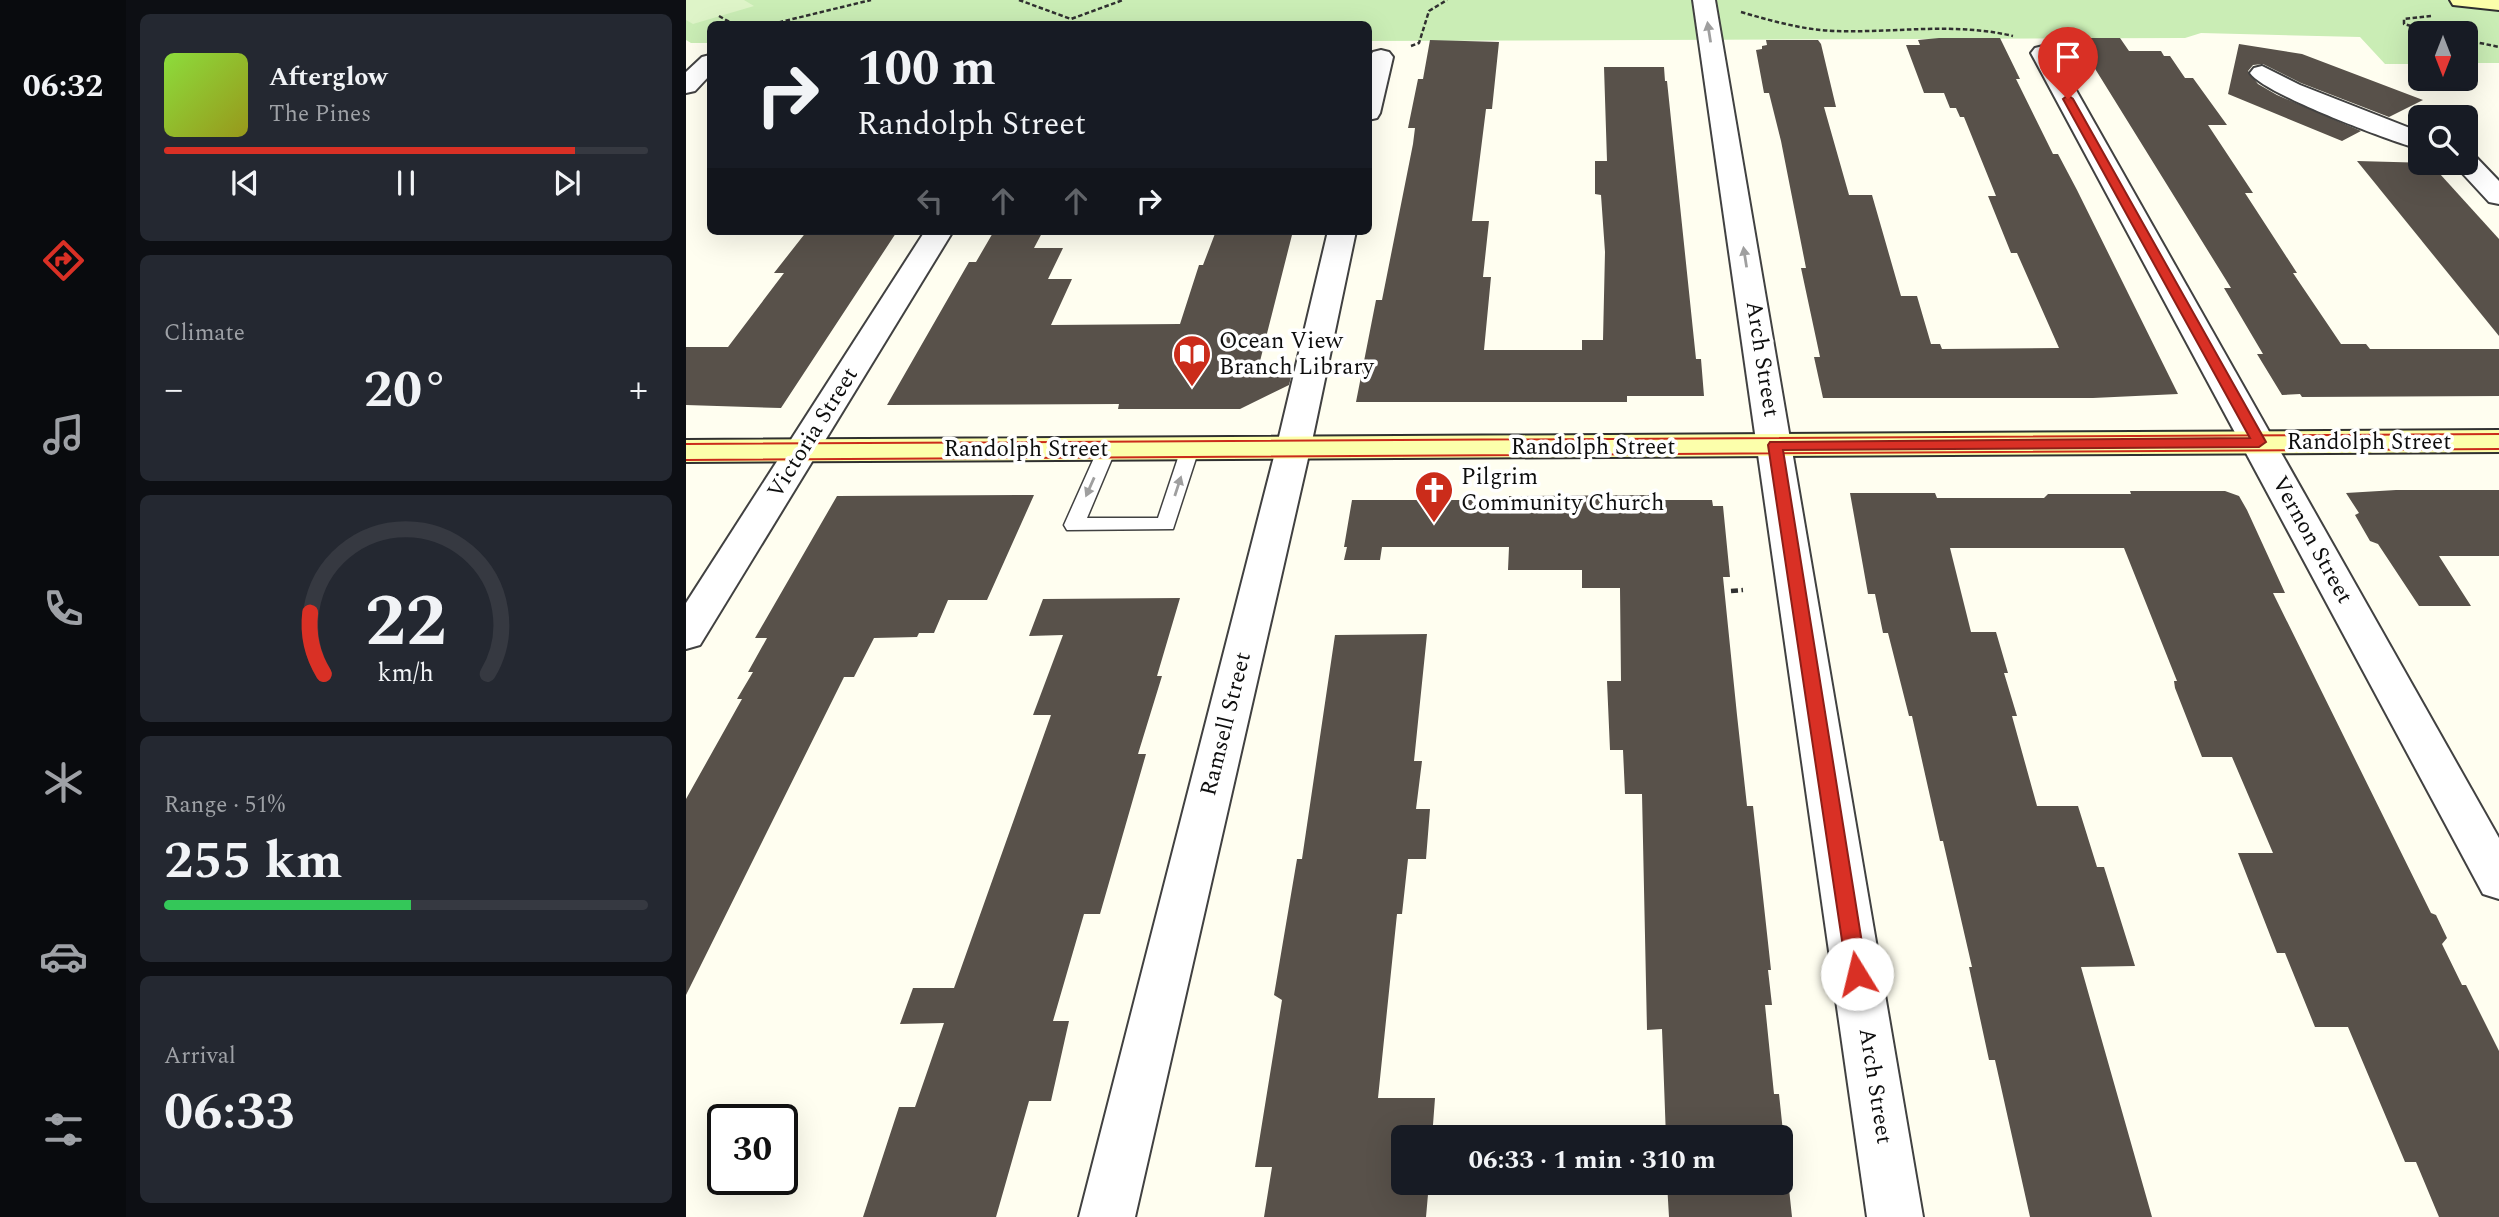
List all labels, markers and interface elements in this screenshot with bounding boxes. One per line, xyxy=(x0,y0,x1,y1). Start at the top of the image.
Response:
one-way arrow xyxy=(1703,21,1714,43)
north arrow xyxy=(2408,21,2478,91)
map controls xyxy=(2408,21,2478,175)
pin xyxy=(2038,27,2098,99)
text: 100 m xyxy=(857,32,996,107)
icon: arrive xyxy=(2049,38,2087,76)
icon: right xyxy=(742,49,833,140)
text: Afterglow xyxy=(269,57,388,97)
text: 06:32 xyxy=(23,62,103,111)
text: The Pines xyxy=(269,97,371,132)
text: Randolph Street xyxy=(857,100,1086,149)
button: search xyxy=(2408,105,2478,175)
icon: previous xyxy=(226,164,264,202)
icon: pause xyxy=(387,164,425,202)
icon: next xyxy=(548,164,586,202)
icon: left xyxy=(911,182,949,220)
icon: ahead xyxy=(984,182,1022,220)
icon: ahead xyxy=(1057,182,1095,220)
icon: right xyxy=(1130,182,1168,220)
icon: directions xyxy=(39,236,88,285)
one-way arrow xyxy=(1739,246,1750,268)
street label: Arch Street xyxy=(1736,299,1788,419)
text: Climate xyxy=(164,316,245,351)
place label: Ocean View Branch Library xyxy=(1219,324,1375,385)
library icon: Ocean View Branch Library xyxy=(1171,333,1213,388)
text: 20° xyxy=(364,351,448,430)
street label: Victoria Street xyxy=(759,360,867,506)
text: − xyxy=(164,361,183,419)
text: + xyxy=(629,361,648,419)
icon: music xyxy=(39,410,88,459)
street label: Randolph Street xyxy=(2287,425,2451,460)
street label: Randolph Street xyxy=(1511,430,1675,465)
street label: Randolph Street xyxy=(944,432,1108,467)
place label: Pilgrim Community Church xyxy=(1461,460,1665,521)
church icon: Pilgrim Community Church xyxy=(1413,469,1455,524)
street label: Vernon Street xyxy=(2262,470,2362,610)
one-way arrow xyxy=(1084,476,1095,497)
one-way arrow xyxy=(1173,476,1184,497)
text: 22 xyxy=(365,568,447,679)
icon: phone xyxy=(39,584,88,633)
street label: Ramsell Street xyxy=(1191,648,1261,800)
text: km/h xyxy=(378,655,434,693)
icon: climate xyxy=(39,758,88,807)
text: Range · 51% xyxy=(164,788,285,823)
text: 255 km xyxy=(164,822,343,901)
icon: car xyxy=(39,932,88,981)
position arrow xyxy=(1820,937,1894,1011)
street label: Arch Street xyxy=(1849,1026,1901,1146)
text: Arrival xyxy=(164,1039,236,1074)
text: 06:33 xyxy=(164,1073,295,1152)
speed limit sign: 30 xyxy=(707,1104,798,1195)
icon: filters xyxy=(39,1105,88,1154)
text: 06:33 · 1 min · 310 m xyxy=(1468,1140,1716,1180)

